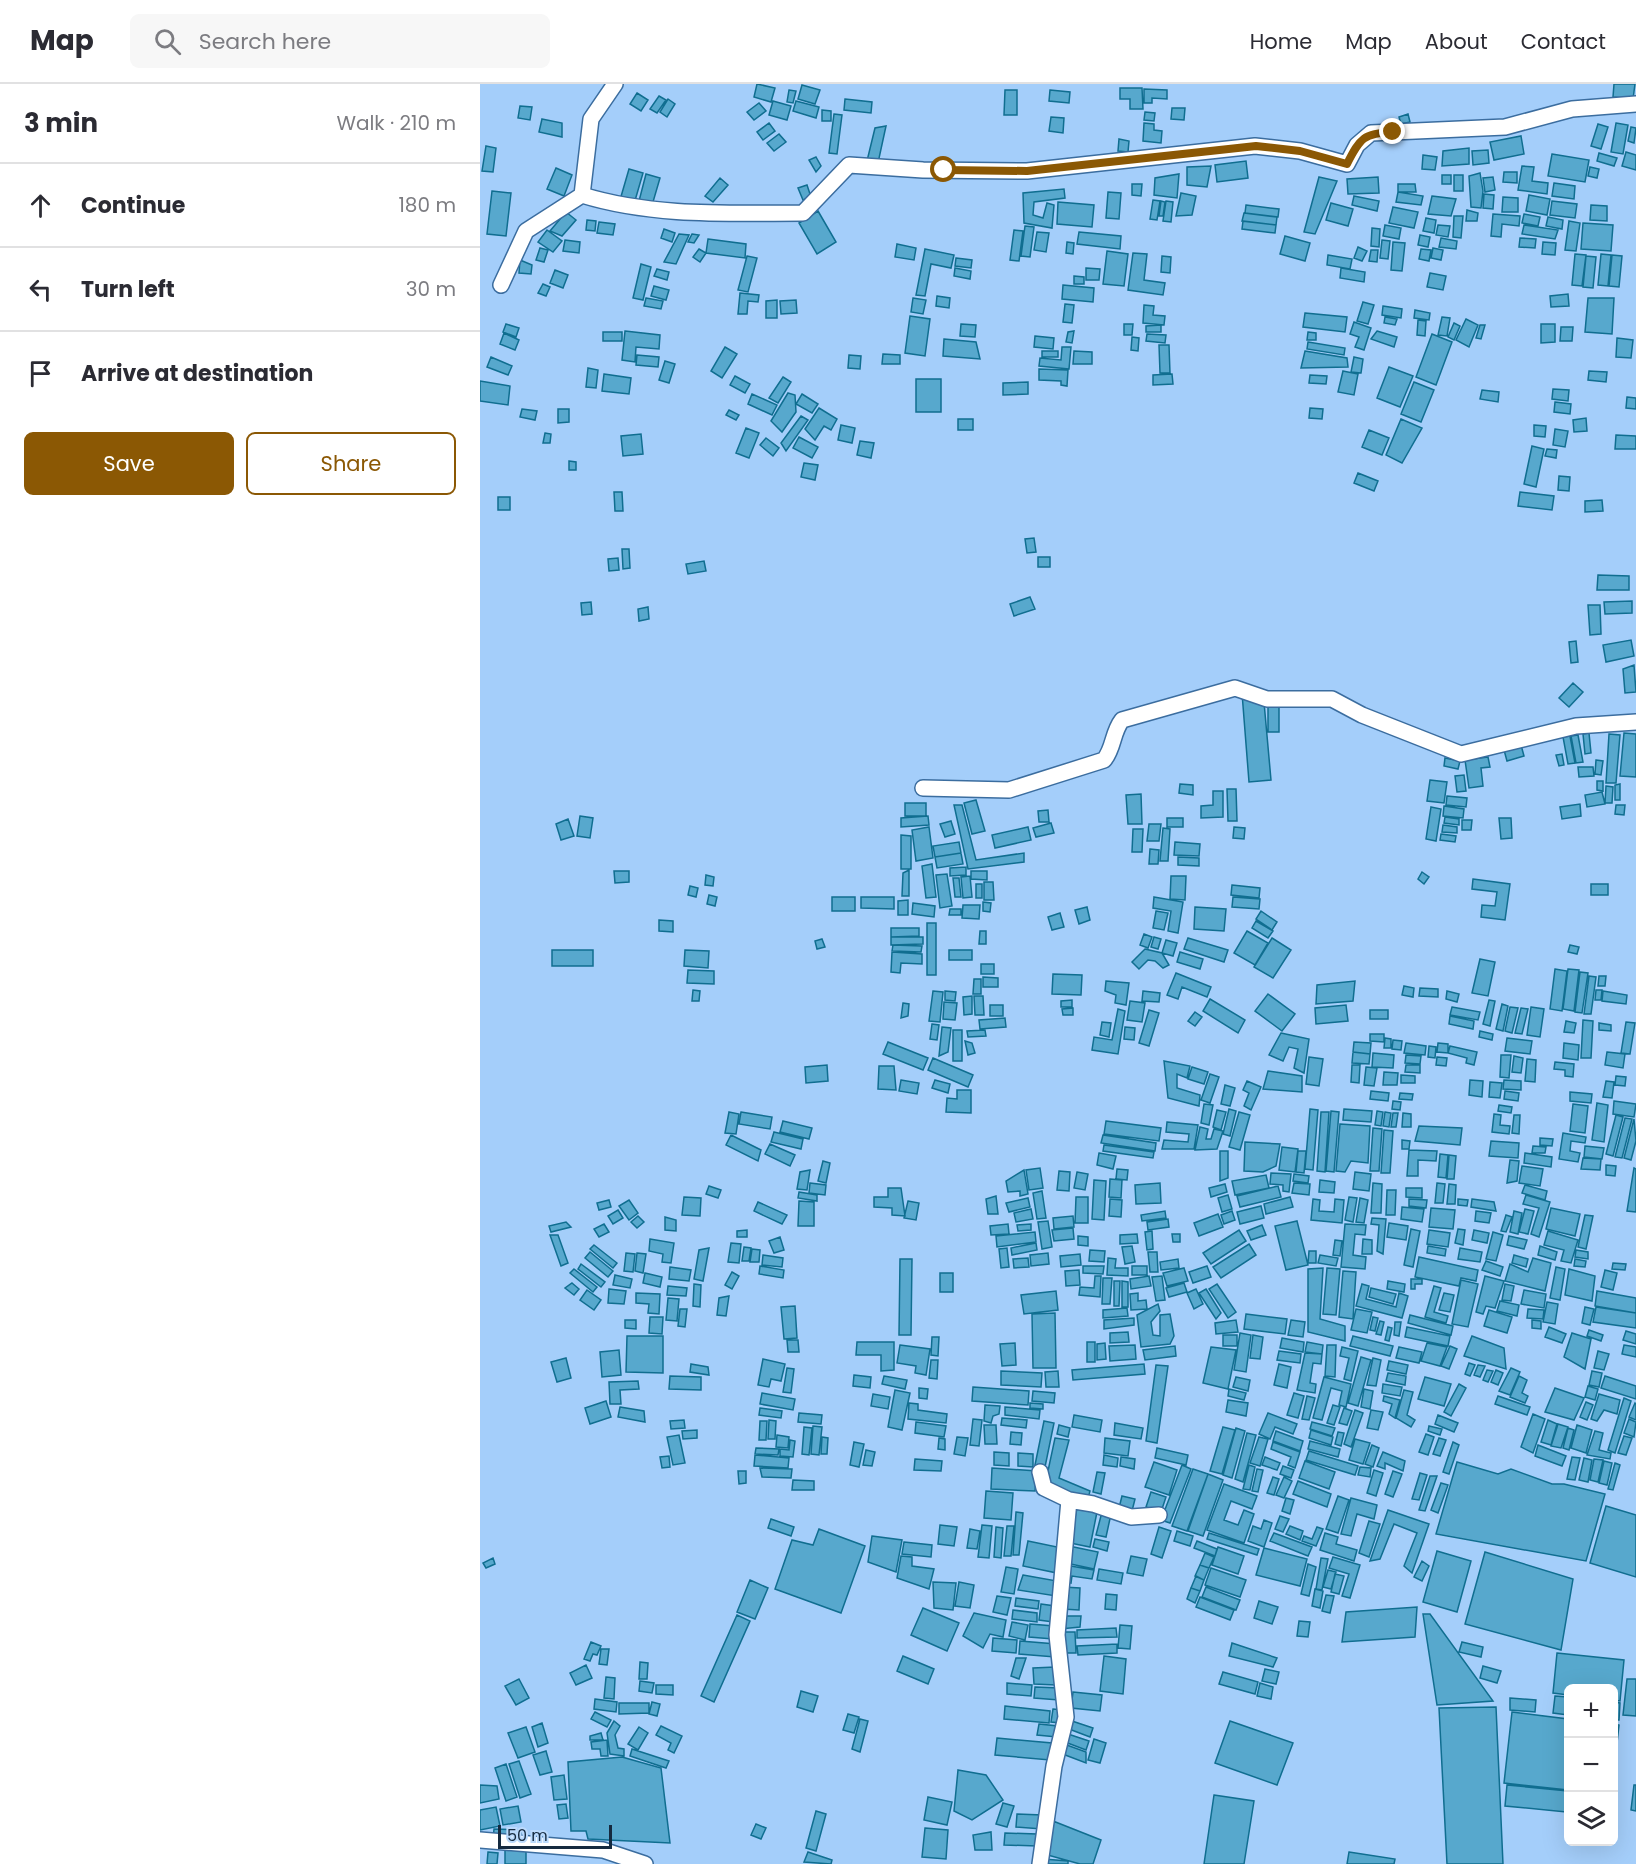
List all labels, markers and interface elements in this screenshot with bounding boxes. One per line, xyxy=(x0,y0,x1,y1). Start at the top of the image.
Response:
search box xyxy=(130,14,550,68)
text: Map xyxy=(30,21,94,60)
icon: search xyxy=(151,25,184,58)
text: Search here xyxy=(199,26,331,57)
text: Home xyxy=(1250,27,1312,56)
text: Map xyxy=(1345,27,1392,56)
text: About xyxy=(1425,27,1488,56)
text: Contact xyxy=(1521,27,1606,56)
text: 3 min xyxy=(24,105,98,141)
text: Walk · 210 m xyxy=(336,109,456,137)
route end xyxy=(1379,118,1405,144)
route start xyxy=(930,156,956,182)
icon: ahead xyxy=(24,189,57,222)
text: Continue xyxy=(81,190,185,221)
text: 180 m xyxy=(398,191,456,219)
icon: left xyxy=(24,273,57,306)
text: Turn left xyxy=(81,274,175,305)
text: 30 m xyxy=(406,275,456,303)
icon: arrive xyxy=(24,357,57,390)
text: Arrive at destination xyxy=(81,358,313,389)
button: Save xyxy=(24,432,234,495)
button: Share xyxy=(246,432,456,495)
map controls xyxy=(1564,1684,1618,1846)
button: + xyxy=(1564,1684,1618,1738)
button: − xyxy=(1564,1738,1618,1792)
button: layers xyxy=(1564,1792,1618,1846)
scale bar xyxy=(498,1822,612,1850)
text: 50 m xyxy=(507,1824,548,1847)

